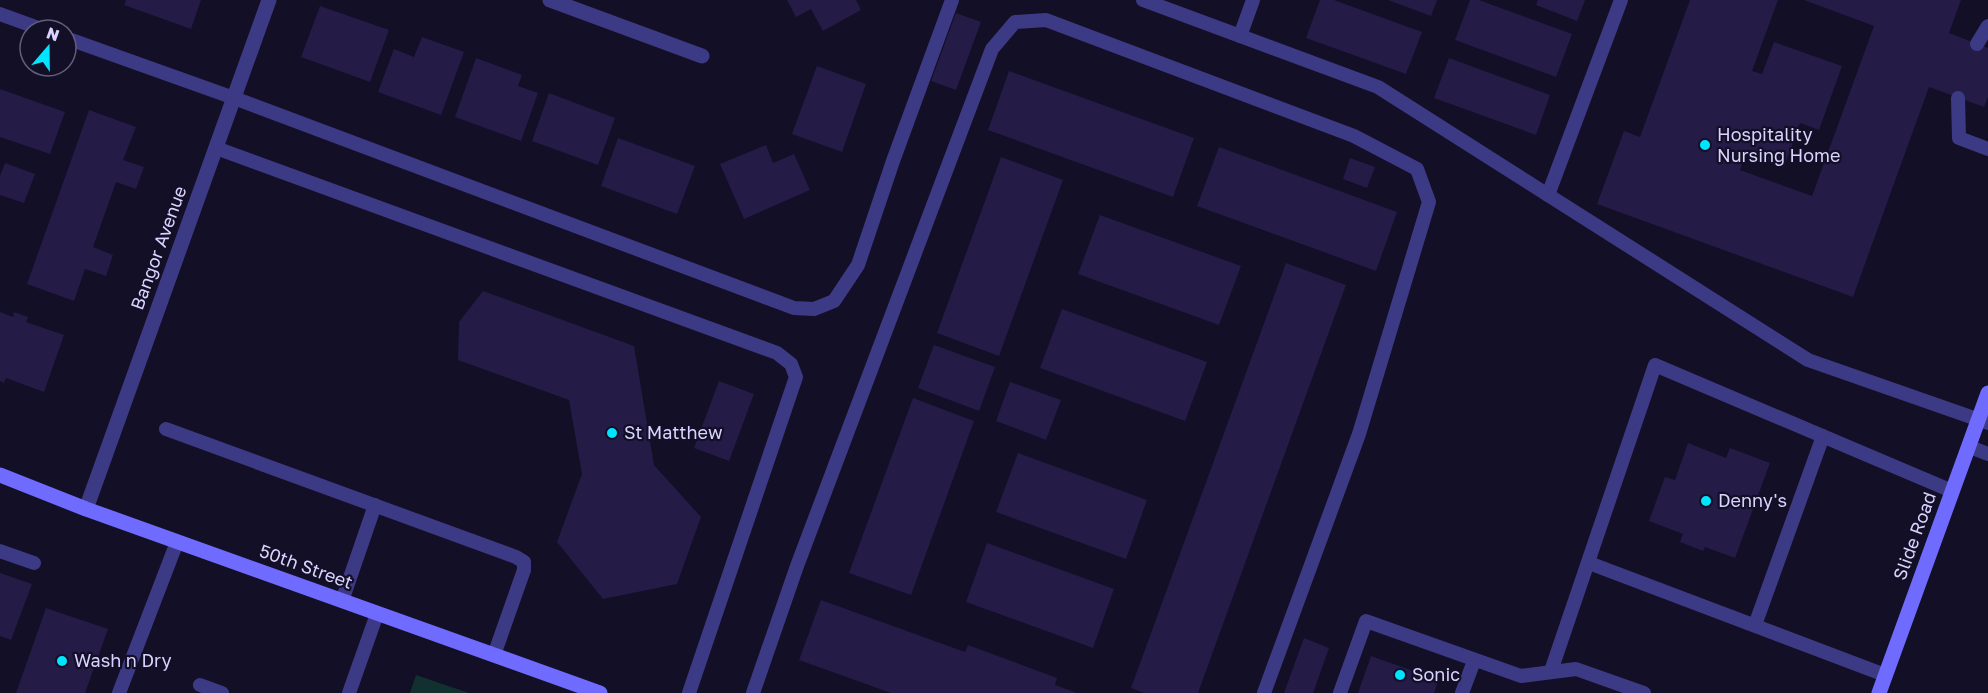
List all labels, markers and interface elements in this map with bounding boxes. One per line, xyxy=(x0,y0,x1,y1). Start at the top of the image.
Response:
north arrow xyxy=(18,18,78,78)
text: N xyxy=(44,22,62,45)
place label: Hospitality Nursing Home xyxy=(1717,123,1840,166)
marker: Hospitality Nursing Home xyxy=(1698,138,1712,152)
street label: Bangor Avenue xyxy=(125,183,191,313)
place label: St Matthew xyxy=(624,421,723,443)
marker: St Matthew xyxy=(605,426,619,440)
place label: Denny's xyxy=(1718,489,1787,511)
street label: Slide Road xyxy=(1888,489,1940,583)
marker: Denny's xyxy=(1699,494,1713,508)
street label: 50th Street xyxy=(257,539,356,593)
place label: Wash n Dry xyxy=(74,649,172,671)
marker: Wash n Dry xyxy=(55,654,69,668)
place label: Sonic xyxy=(1412,663,1460,685)
marker: Sonic xyxy=(1393,668,1407,682)

